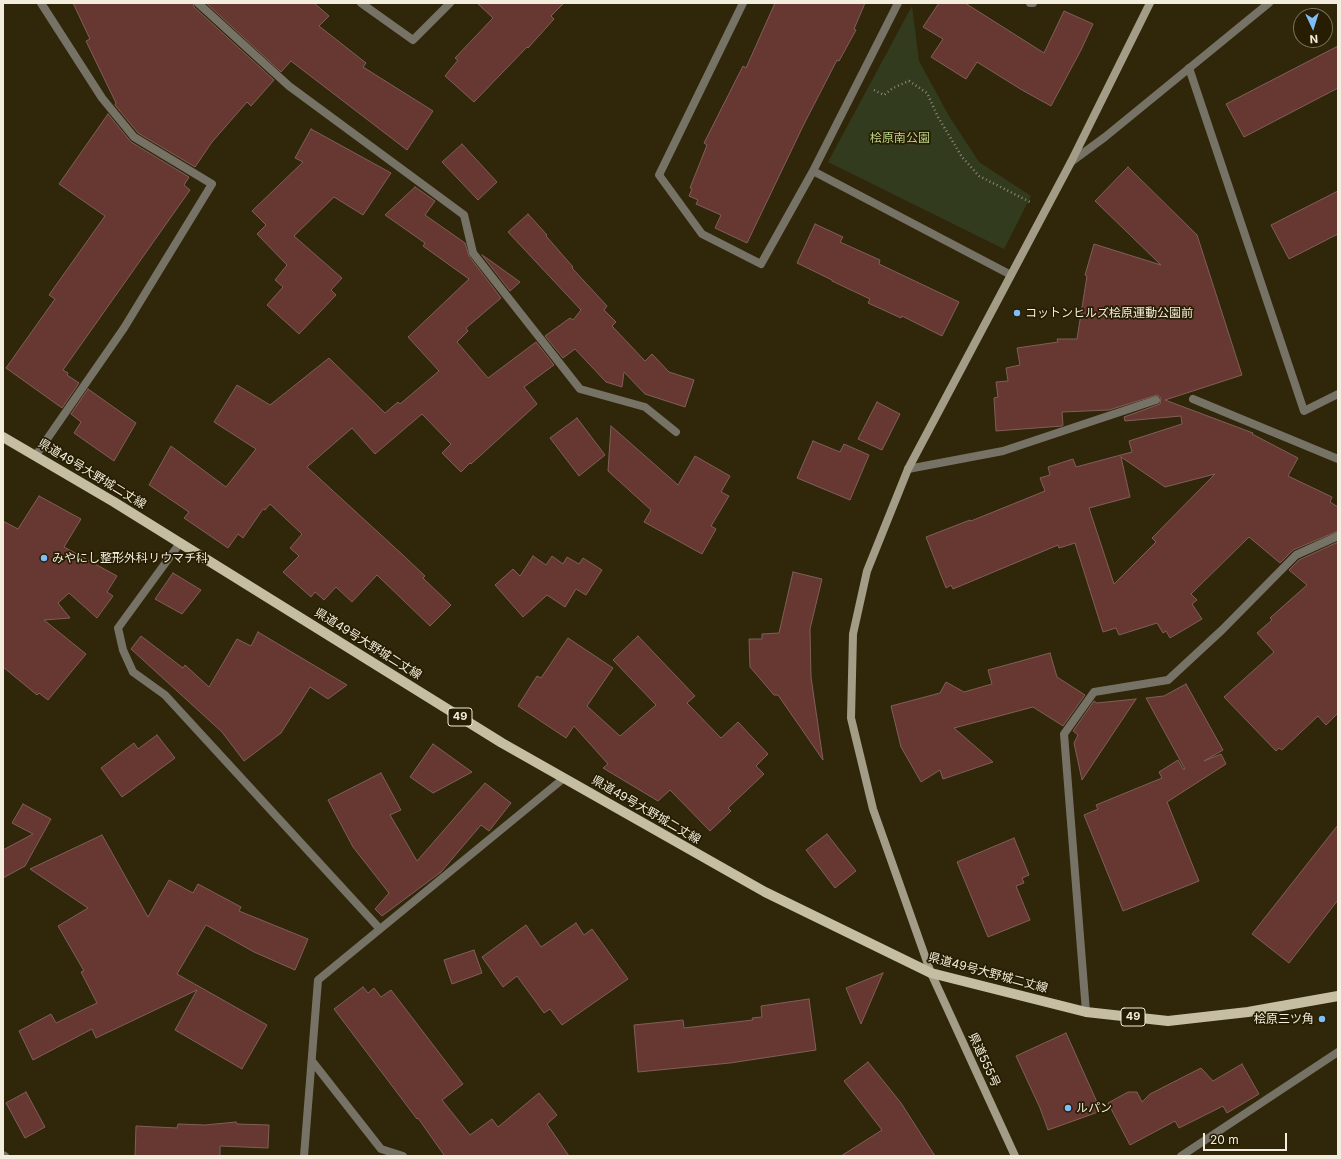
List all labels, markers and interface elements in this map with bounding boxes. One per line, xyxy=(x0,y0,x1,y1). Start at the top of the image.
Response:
north arrow xyxy=(1293,8,1333,48)
text: N xyxy=(1309,32,1318,46)
park label: 桧原南公園 xyxy=(870,131,930,145)
place label: コットンヒルズ桧原運動公園前 xyxy=(1025,306,1193,320)
marker: コットンヒルズ桧原運動公園前 xyxy=(1012,308,1022,318)
street label: 県道49号大野城二丈線 xyxy=(35,436,149,512)
place label: みやにし整形外科リウマチ科 xyxy=(52,551,208,565)
marker: みやにし整形外科リウマチ科 xyxy=(39,553,49,563)
street label: 県道49号大野城二丈線 xyxy=(312,605,424,683)
road number: 49 xyxy=(448,708,472,726)
street label: 県道49号大野城二丈線 xyxy=(589,773,703,847)
street label: 県道49号大野城二丈線 xyxy=(927,950,1049,996)
road number: 49 xyxy=(1121,1008,1145,1026)
place label: 桧原三ツ角 xyxy=(1254,1012,1314,1026)
marker: 桧原三ツ角 xyxy=(1317,1014,1327,1024)
street label: 県道555号 xyxy=(965,1031,1003,1089)
place label: ルパン xyxy=(1076,1101,1112,1115)
marker: ルパン xyxy=(1063,1103,1073,1113)
scale bar xyxy=(1205,1125,1289,1151)
text: 20 m xyxy=(1210,1132,1239,1147)

